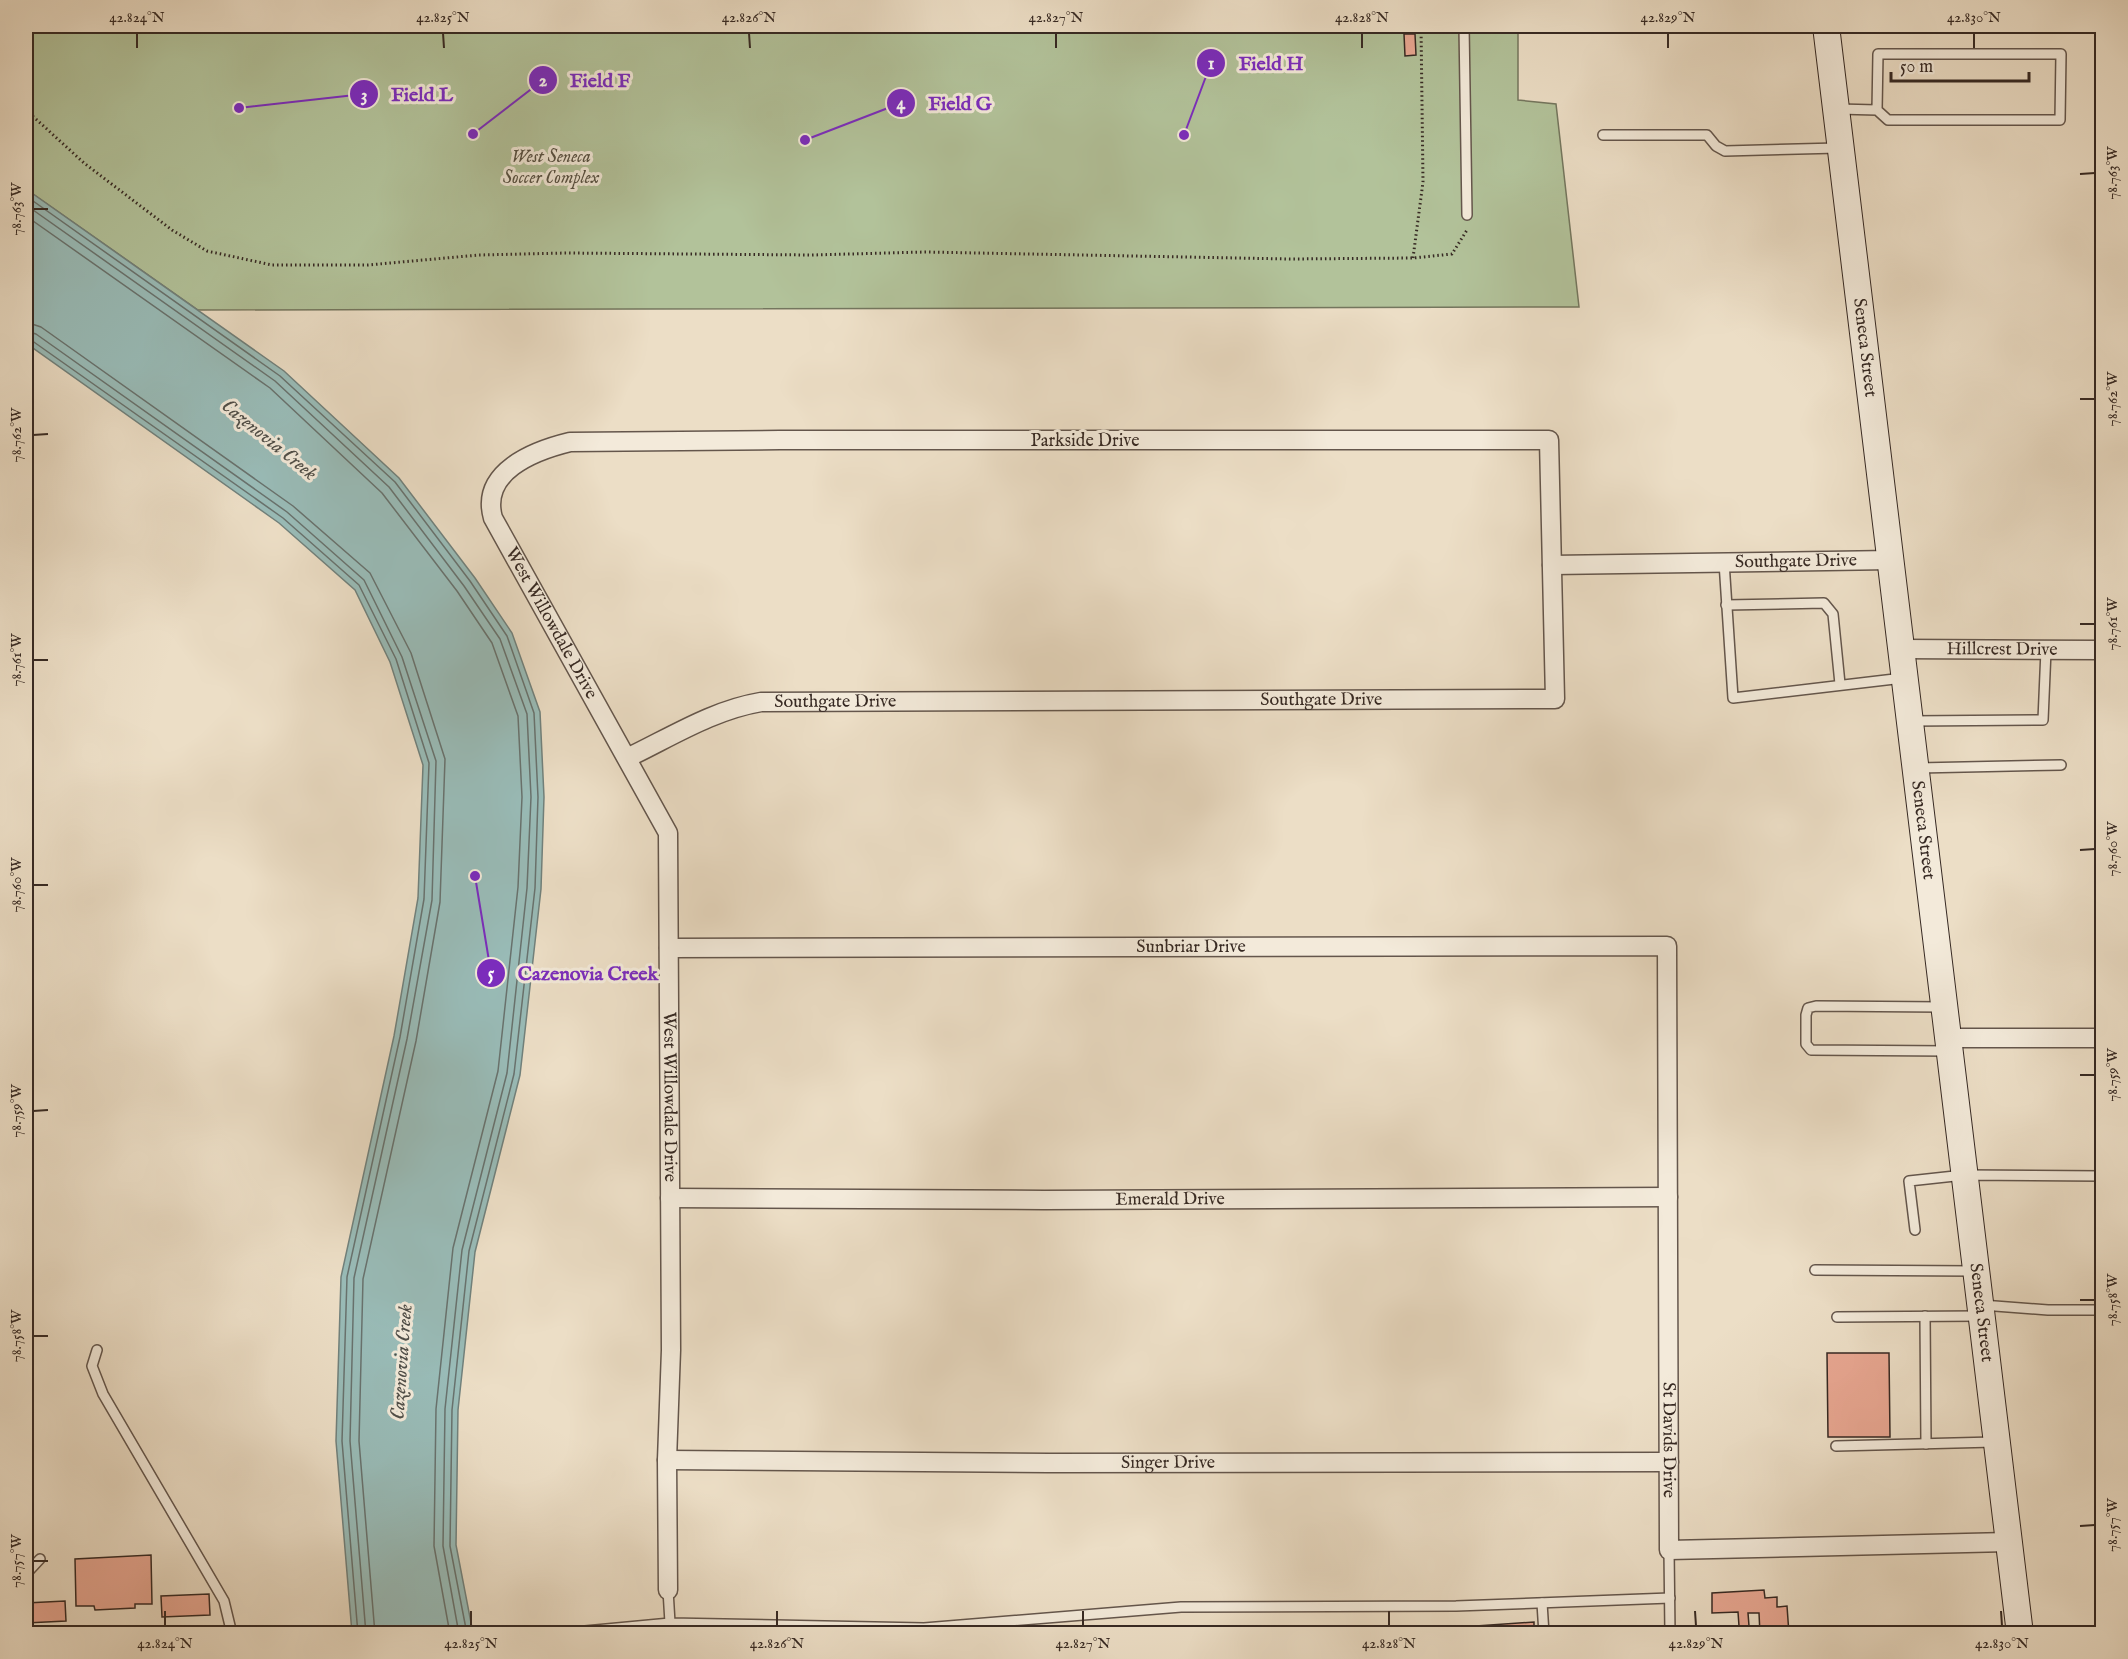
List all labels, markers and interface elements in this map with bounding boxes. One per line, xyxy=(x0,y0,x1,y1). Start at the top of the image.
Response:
text: 42.824°N xyxy=(109,8,165,27)
text: 42.825°N xyxy=(416,8,470,27)
text: 42.826°N xyxy=(722,8,776,27)
text: 42.827°N xyxy=(1028,8,1084,27)
text: 42.828°N xyxy=(1335,8,1389,27)
text: 42.829°N xyxy=(1641,8,1695,27)
text: 42.830°N xyxy=(1947,8,2001,27)
callout: Field H xyxy=(1196,44,1315,82)
scale bar xyxy=(1891,45,2029,83)
text: Field H xyxy=(1239,52,1303,77)
text: 1 xyxy=(1208,53,1215,76)
text: 50 m xyxy=(1900,56,1933,79)
callout: Field F xyxy=(528,61,643,99)
text: Field F xyxy=(570,69,630,94)
text: 2 xyxy=(539,70,548,93)
callout: Field L xyxy=(349,75,465,113)
text: Field L xyxy=(391,83,454,108)
callout: Field G xyxy=(886,84,1004,122)
text: 3 xyxy=(361,85,367,108)
text: Field G xyxy=(928,92,993,117)
text: 4 xyxy=(897,93,907,116)
park label: West Seneca Soccer Complex xyxy=(503,146,600,190)
text: 78.763°W xyxy=(2103,146,2122,200)
text: 78.763°W xyxy=(7,182,26,236)
street label: Seneca Street xyxy=(1847,297,1882,398)
text: 78.762°W xyxy=(2103,371,2122,426)
water label: Cazenovia Creek xyxy=(216,394,322,486)
text: 78.762°W xyxy=(7,407,26,462)
street label: Parkside Drive xyxy=(1030,430,1140,453)
street label: West Willowdale Drive xyxy=(500,543,603,703)
street label: Southgate Drive xyxy=(1735,549,1857,574)
text: 78.761°W xyxy=(2103,597,2122,651)
text: 78.761°W xyxy=(7,633,26,687)
street label: Hillcrest Drive xyxy=(1946,638,2058,661)
street label: Southgate Drive xyxy=(1260,688,1382,712)
street label: Southgate Drive xyxy=(774,690,896,713)
street label: Seneca Street xyxy=(1906,779,1940,881)
text: 78.760°W xyxy=(2103,821,2122,877)
text: 78.760°W xyxy=(7,857,26,913)
street label: Sunbriar Drive xyxy=(1136,935,1246,959)
callout: Cazenovia Creek xyxy=(476,954,670,992)
text: Cazenovia Creek xyxy=(518,962,660,987)
text: 5 xyxy=(488,963,495,986)
street label: West Willowdale Drive xyxy=(658,1012,682,1182)
text: 78.759°W xyxy=(2103,1048,2122,1102)
text: 78.759°W xyxy=(7,1084,26,1138)
street label: Emerald Drive xyxy=(1115,1188,1225,1211)
street label: Seneca Street xyxy=(1964,1262,1999,1363)
text: 78.758°W xyxy=(2103,1273,2122,1326)
water label: Cazenovia Creek xyxy=(385,1303,419,1421)
text: 78.758°W xyxy=(7,1309,26,1362)
street label: St Davids Drive xyxy=(1657,1382,1680,1498)
street label: Singer Drive xyxy=(1121,1451,1215,1474)
text: 78.757°W xyxy=(2103,1497,2122,1552)
text: 78.757°W xyxy=(7,1533,26,1588)
text: 42.824°N xyxy=(137,1634,193,1653)
text: 42.825°N xyxy=(444,1634,498,1653)
text: 42.826°N xyxy=(750,1634,804,1653)
text: 42.827°N xyxy=(1055,1634,1111,1653)
text: 42.828°N xyxy=(1362,1634,1416,1653)
text: 42.829°N xyxy=(1669,1634,1723,1653)
text: 42.830°N xyxy=(1975,1634,2029,1653)

